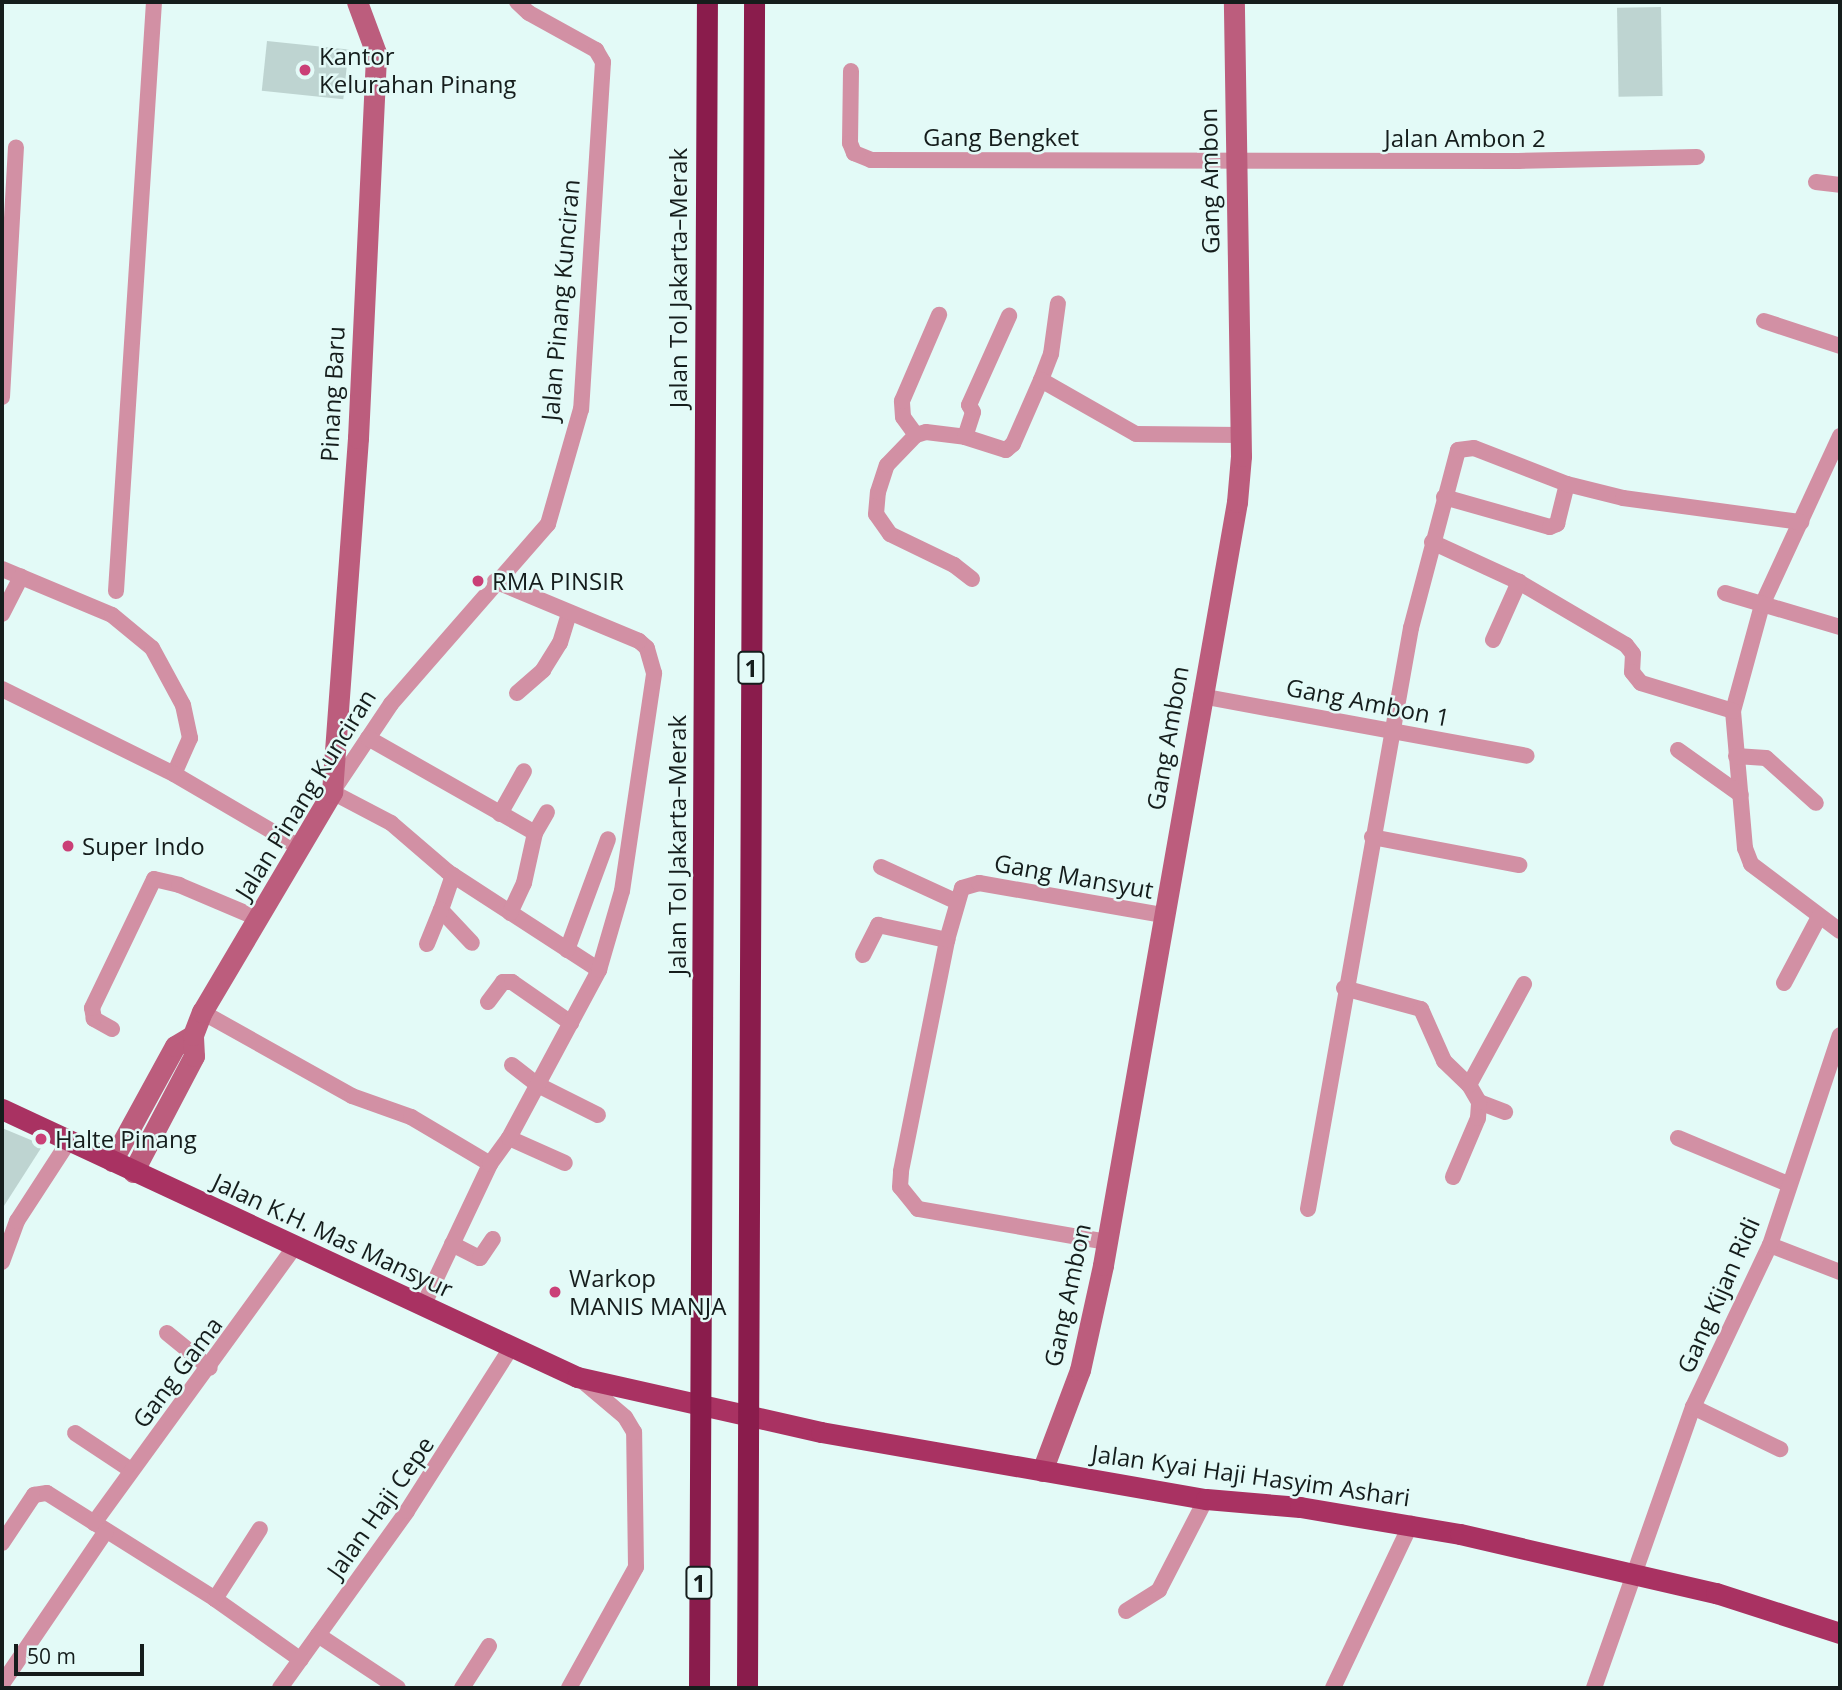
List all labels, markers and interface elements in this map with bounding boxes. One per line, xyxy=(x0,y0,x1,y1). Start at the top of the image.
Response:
place label: Kantor Kelurahan Pinang xyxy=(319,42,516,98)
marker: Kantor Kelurahan Pinang xyxy=(297,62,313,78)
street label: Gang Ambon xyxy=(1193,108,1225,254)
street label: Gang Bengket xyxy=(923,123,1079,151)
street label: Jalan Ambon 2 xyxy=(1384,124,1546,152)
street label: Jalan Tol Jakarta–Merak xyxy=(664,148,692,408)
street label: Jalan Pinang Kunciran xyxy=(535,178,585,422)
street label: Pinang Baru xyxy=(314,325,350,463)
place label: RMA PINSIR xyxy=(492,567,624,595)
marker: RMA PINSIR xyxy=(470,573,486,589)
road number: 1 xyxy=(737,648,765,688)
street label: Gang Ambon xyxy=(1140,664,1194,812)
street label: Gang Ambon 1 xyxy=(1284,672,1452,732)
street label: Jalan Pinang Kunciran xyxy=(229,684,381,904)
street label: Jalan Tol Jakarta–Merak xyxy=(663,715,691,975)
place label: Super Indo xyxy=(82,832,205,860)
marker: Super Indo xyxy=(60,838,76,854)
street label: Gang Mansyut xyxy=(992,848,1156,904)
place label: Halte Pinang xyxy=(55,1125,197,1153)
marker: Halte Pinang xyxy=(33,1131,49,1147)
street label: Jalan K.H. Mas Mansyur xyxy=(208,1167,458,1303)
street label: Gang Kijan Ridi xyxy=(1671,1213,1765,1377)
street label: Gang Ambon xyxy=(1038,1221,1096,1369)
place label: Warkop MANIS MANJA xyxy=(569,1264,726,1320)
marker: Warkop MANIS MANJA xyxy=(547,1284,563,1300)
street label: Gang Gama xyxy=(126,1311,228,1433)
street label: Jalan Haji Cepe xyxy=(321,1431,439,1583)
street label: Jalan Kyai Haji Hasyim Ashari xyxy=(1090,1438,1412,1512)
road number: 1 xyxy=(685,1564,713,1602)
scale bar xyxy=(18,1630,147,1674)
text: 50 m xyxy=(27,1642,76,1670)

